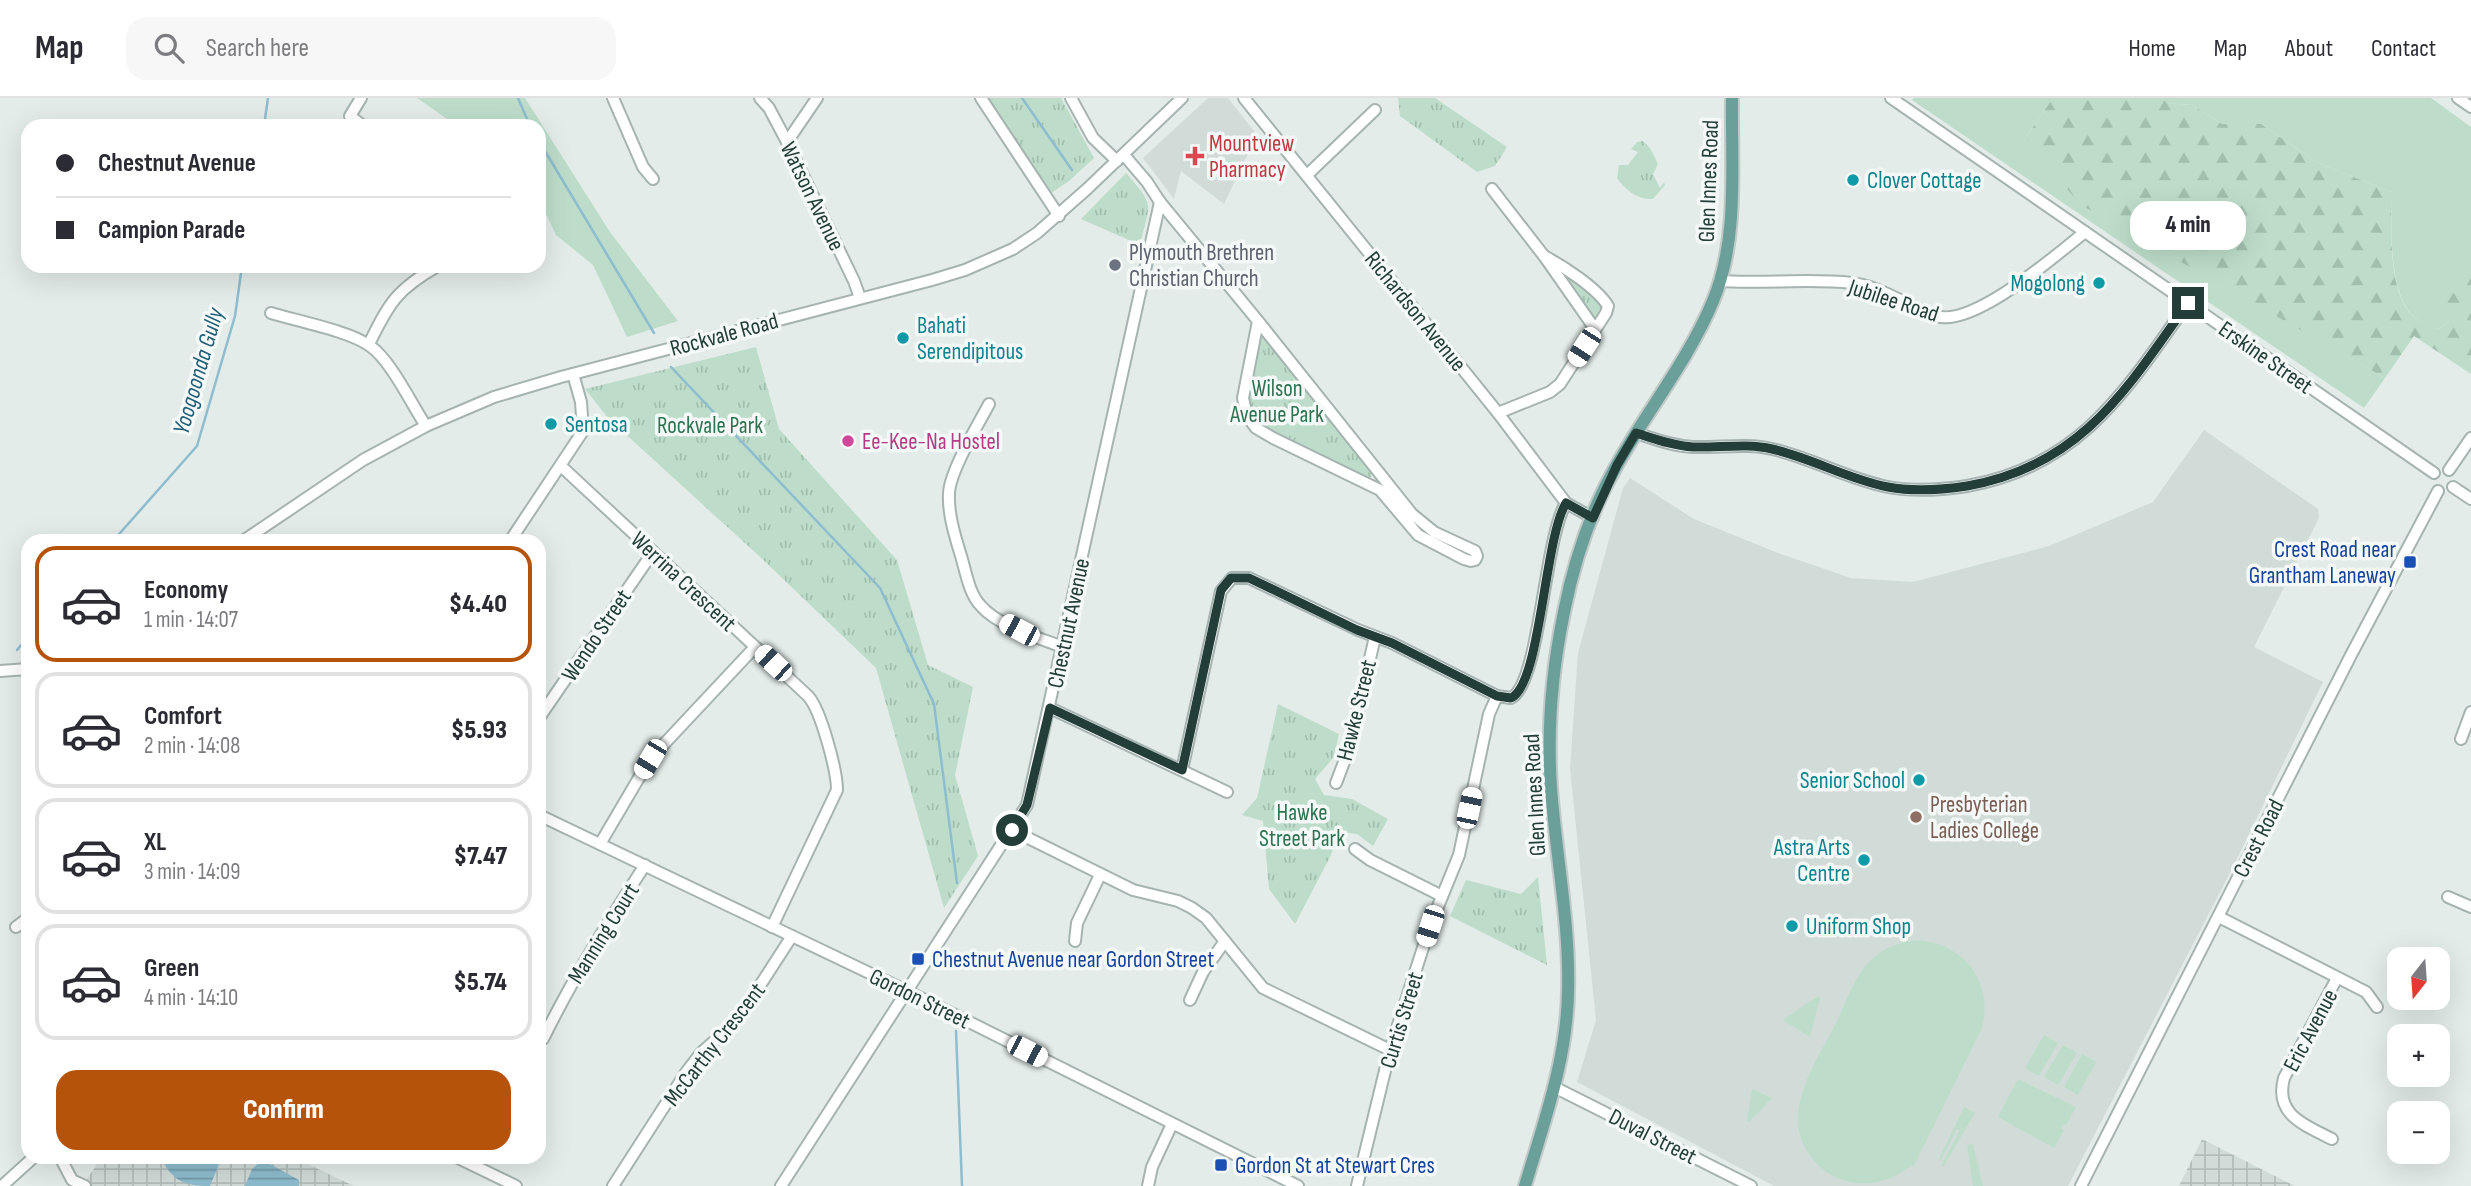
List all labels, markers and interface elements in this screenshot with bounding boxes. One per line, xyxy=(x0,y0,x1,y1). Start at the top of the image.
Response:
search box xyxy=(126,17,616,80)
text: Map xyxy=(35,28,84,68)
icon: search xyxy=(150,29,188,67)
text: Search here xyxy=(206,33,309,64)
text: Home xyxy=(2128,34,2176,63)
text: Map xyxy=(2214,34,2247,63)
text: About xyxy=(2285,34,2333,63)
text: Contact xyxy=(2371,34,2436,63)
street label: Glen Innes Road xyxy=(1693,119,1725,243)
place label: Mountview Pharmacy xyxy=(1209,130,1294,184)
street label: Watson Avenue xyxy=(774,137,850,255)
text: Chestnut Avenue xyxy=(98,148,256,179)
marker: Mountview Pharmacy xyxy=(1187,148,1203,164)
place label: Clover Cottage xyxy=(1867,167,1982,195)
marker: Clover Cottage xyxy=(1845,172,1861,188)
callout: 4 min xyxy=(2130,202,2246,250)
text: 4 min xyxy=(2165,211,2211,239)
text: Campion Parade xyxy=(98,215,245,246)
place label: Plymouth Brethren Christian Church xyxy=(1129,239,1274,293)
street label: Richardson Avenue xyxy=(1358,246,1472,377)
marker: Plymouth Brethren Christian Church xyxy=(1107,257,1123,273)
place label: Mogolong xyxy=(2010,270,2085,298)
street label: Jubilee Road xyxy=(1844,273,1942,329)
marker: Mogolong xyxy=(2091,275,2107,291)
route end xyxy=(2172,287,2204,319)
water label: Yoogoonda Gully xyxy=(167,304,231,438)
street label: Rockvale Road xyxy=(667,307,781,363)
place label: Bahati Serendipitous xyxy=(917,312,1023,366)
street label: Erskine Street xyxy=(2213,315,2318,400)
car xyxy=(1564,324,1605,370)
marker: Bahati Serendipitous xyxy=(895,330,911,346)
park label: Wilson Avenue Park xyxy=(1229,375,1324,429)
place label: Sentosa xyxy=(565,411,628,439)
park label: Rockvale Park xyxy=(657,412,763,440)
marker: Sentosa xyxy=(543,416,559,432)
place label: Ee-Kee-Na Hostel xyxy=(862,428,1000,456)
marker: Ee-Kee-Na Hostel xyxy=(840,433,856,449)
street label: Werrina Crescent xyxy=(625,526,742,638)
place label: Crest Road near Grantham Laneway xyxy=(2249,536,2396,590)
marker: Crest Road near Grantham Laneway xyxy=(2402,554,2418,570)
street label: Chestnut Avenue xyxy=(1042,556,1096,691)
icon: car xyxy=(60,573,123,636)
text: Economy xyxy=(144,575,228,606)
street label: Wendo Street xyxy=(556,584,638,687)
text: $4.40 xyxy=(449,589,507,620)
text: 1 min · 14:07 xyxy=(144,606,238,634)
car xyxy=(996,611,1043,649)
car xyxy=(751,641,796,685)
street label: Hawke Street xyxy=(1331,657,1383,764)
icon: car xyxy=(60,699,123,762)
text: Comfort xyxy=(144,701,222,732)
text: $5.93 xyxy=(451,715,507,746)
text: 2 min · 14:08 xyxy=(144,732,240,760)
street label: Glen Innes Road xyxy=(1518,733,1552,857)
car xyxy=(631,736,670,782)
place label: Senior School xyxy=(1800,767,1905,795)
marker: Senior School xyxy=(1911,772,1927,788)
car xyxy=(1455,785,1484,831)
place label: Presbyterian Ladies College xyxy=(1930,791,2039,845)
street label: Crest Road xyxy=(2227,795,2290,882)
park label: Hawke Street Park xyxy=(1259,799,1345,853)
marker: Presbyterian Ladies College xyxy=(1908,809,1924,825)
route start xyxy=(996,814,1028,846)
icon: car xyxy=(60,825,123,888)
text: XL xyxy=(144,827,166,858)
place label: Astra Arts Centre xyxy=(1773,834,1850,888)
text: $7.47 xyxy=(454,841,507,872)
marker: Astra Arts Centre xyxy=(1856,852,1872,868)
text: 3 min · 14:09 xyxy=(144,858,241,886)
street label: Manning Court xyxy=(562,878,646,989)
car xyxy=(1414,903,1447,949)
place label: Uniform Shop xyxy=(1806,913,1911,941)
marker: Uniform Shop xyxy=(1784,918,1800,934)
place label: Chestnut Avenue near Gordon Street xyxy=(932,946,1214,974)
north arrow xyxy=(2387,947,2450,1010)
map controls xyxy=(2387,947,2450,1164)
icon: car xyxy=(60,951,123,1014)
marker: Chestnut Avenue near Gordon Street xyxy=(910,951,926,967)
text: Green xyxy=(144,953,199,984)
street label: Gordon Street xyxy=(865,963,974,1035)
text: $5.74 xyxy=(454,967,507,998)
street label: Curtis Street xyxy=(1374,969,1430,1072)
street label: McCarthy Crescent xyxy=(658,977,772,1112)
text: 4 min · 14:10 xyxy=(144,984,238,1012)
street label: Eric Avenue xyxy=(2278,984,2344,1077)
button: + xyxy=(2387,1024,2450,1087)
car xyxy=(1004,1032,1051,1070)
button: Confirm xyxy=(56,1070,511,1150)
button: − xyxy=(2387,1101,2450,1164)
street label: Duval Street xyxy=(1604,1103,1701,1171)
place label: Gordon St at Stewart Cres xyxy=(1235,1152,1435,1180)
marker: Gordon St at Stewart Cres xyxy=(1213,1157,1229,1173)

